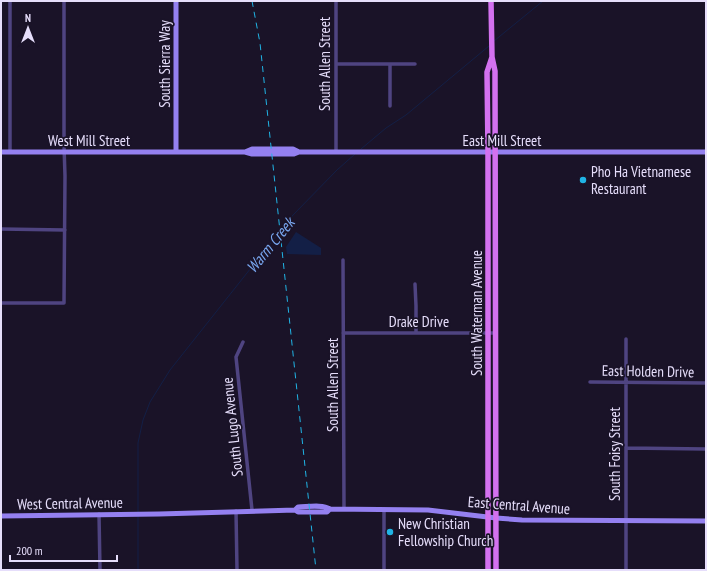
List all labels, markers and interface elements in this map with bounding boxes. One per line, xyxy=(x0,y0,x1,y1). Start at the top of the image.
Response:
north arrow xyxy=(8,8,48,48)
text: N xyxy=(25,11,31,25)
street label: South Allen Street xyxy=(315,17,334,111)
street label: South Sierra Way xyxy=(155,20,174,108)
street label: West Mill Street xyxy=(48,131,130,150)
street label: East Mill Street xyxy=(463,131,541,150)
place label: Pho Ha Vietnamese Restaurant xyxy=(591,162,691,198)
marker: Pho Ha Vietnamese Restaurant xyxy=(578,175,588,185)
water label: Warm Creek xyxy=(242,212,300,277)
street label: South Waterman Avenue xyxy=(467,250,486,376)
street label: Drake Drive xyxy=(389,312,449,331)
street label: South Allen Street xyxy=(323,338,342,432)
street label: East Holden Drive xyxy=(602,361,694,381)
street label: South Lugo Avenue xyxy=(217,377,247,477)
street label: South Foisy Street xyxy=(605,407,624,501)
street label: East Central Avenue xyxy=(467,492,571,518)
street label: West Central Avenue xyxy=(17,493,123,513)
place label: New Christian Fellowship Church xyxy=(398,514,493,550)
marker: New Christian Fellowship Church xyxy=(385,527,395,537)
scale bar xyxy=(10,537,117,563)
text: 200 m xyxy=(16,543,43,558)

